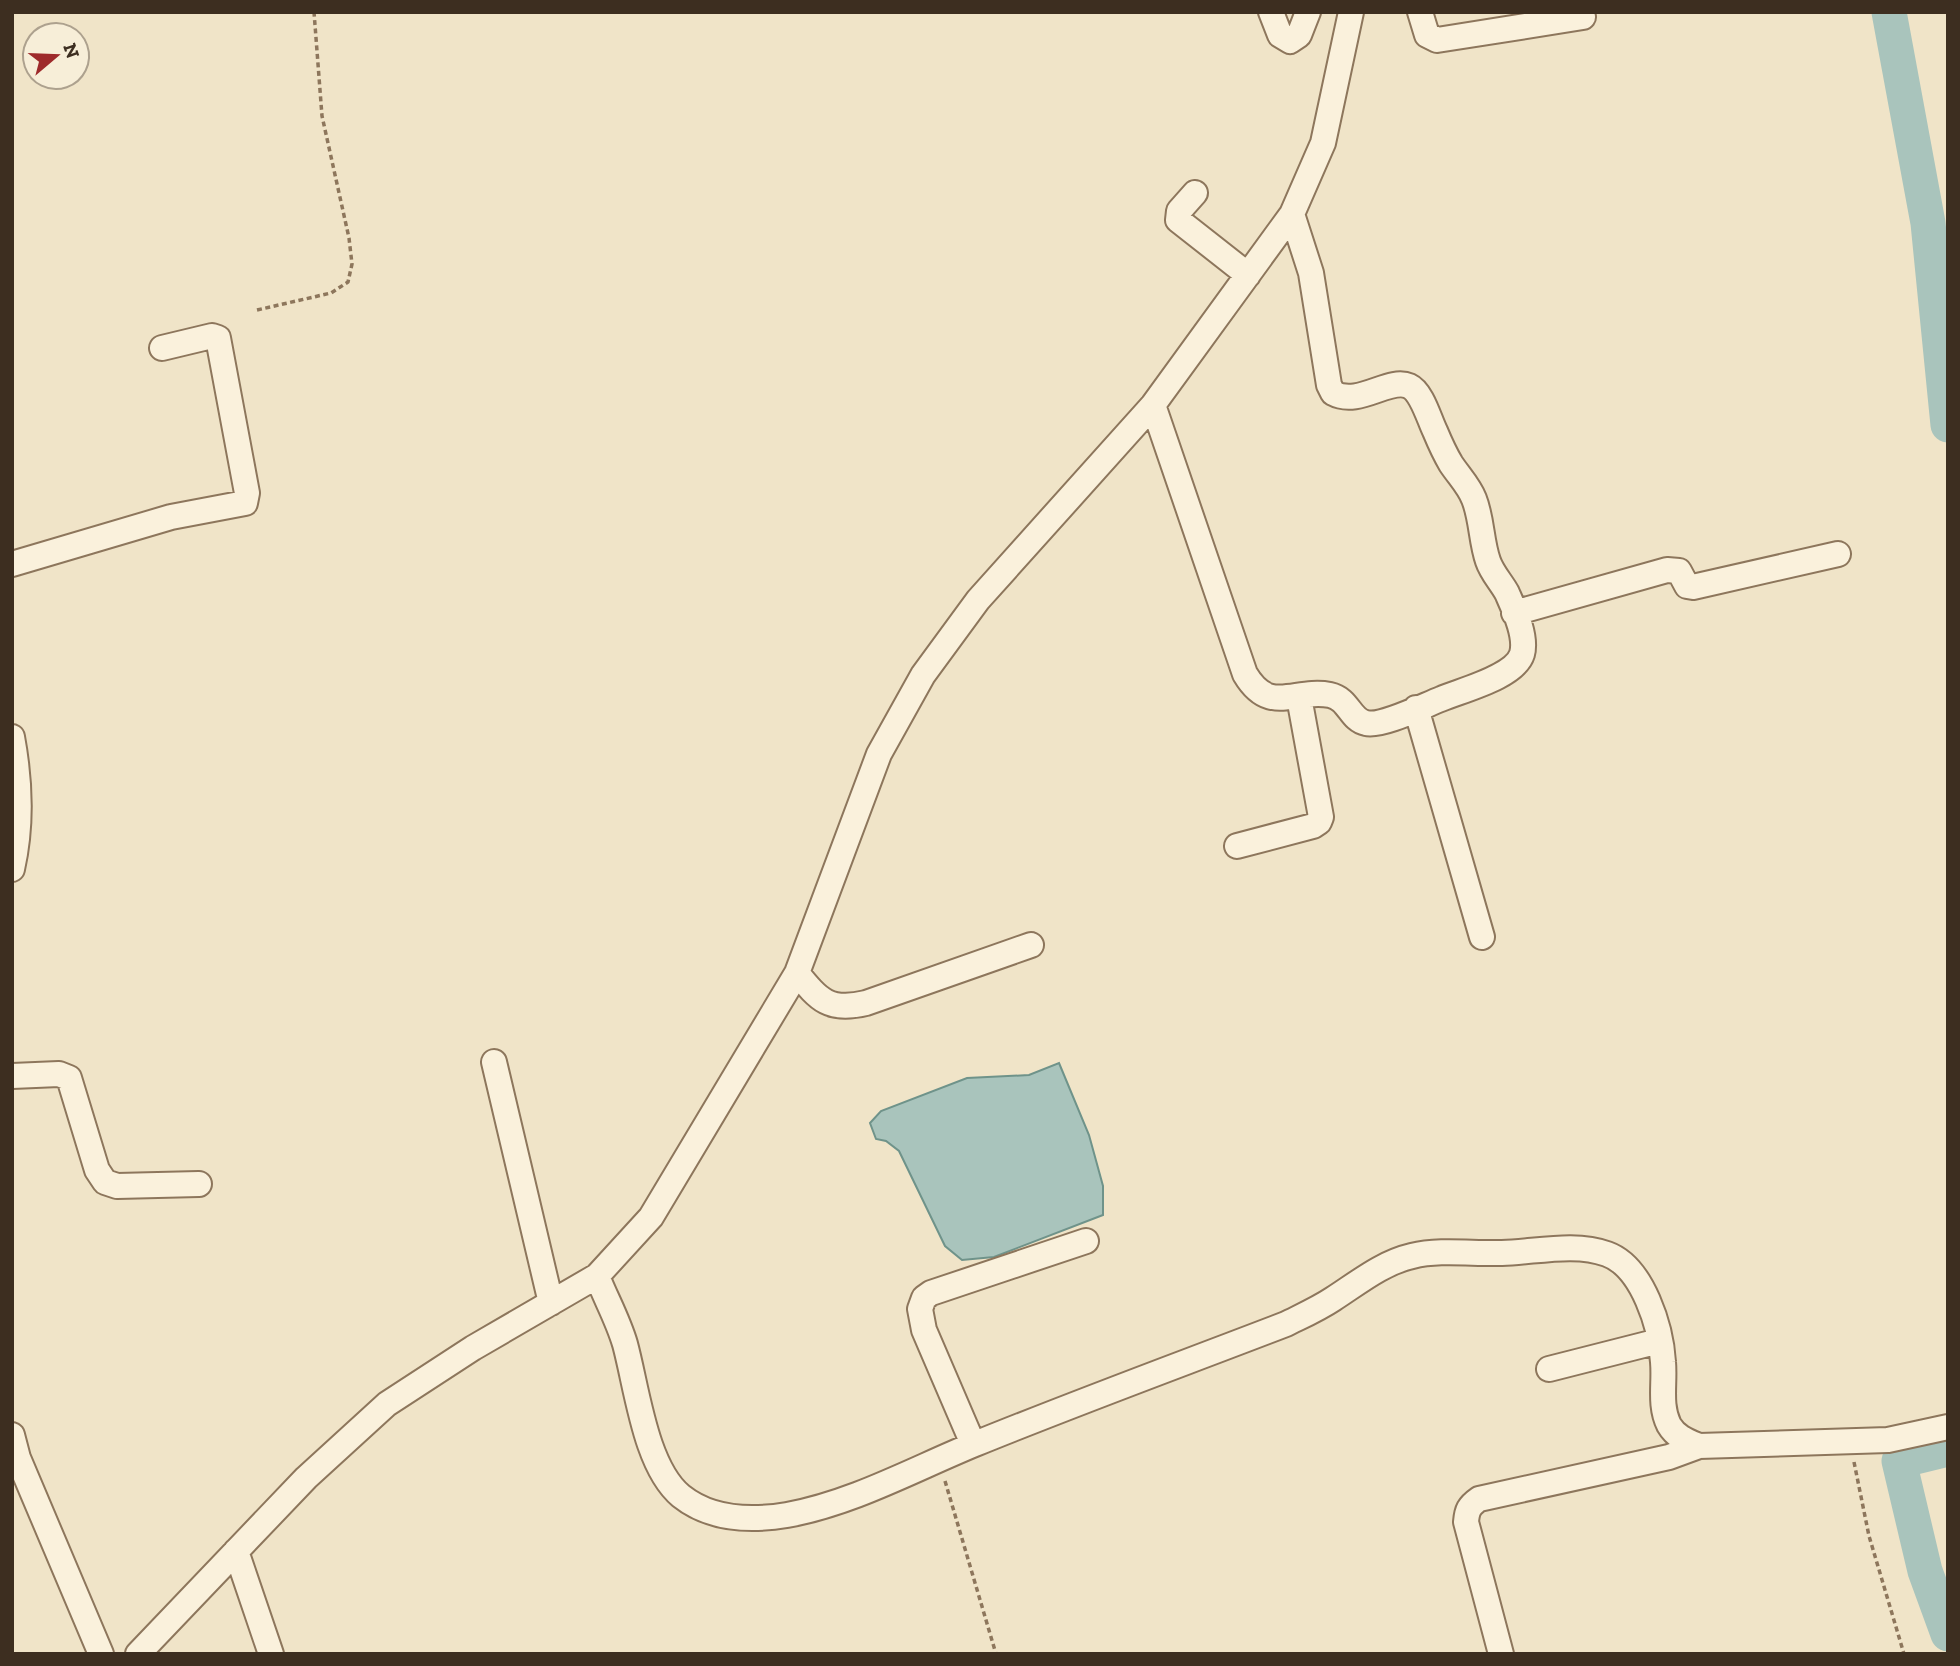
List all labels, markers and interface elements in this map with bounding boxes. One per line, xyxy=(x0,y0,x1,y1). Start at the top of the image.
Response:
north arrow xyxy=(21,21,91,91)
text: N xyxy=(58,40,85,61)

